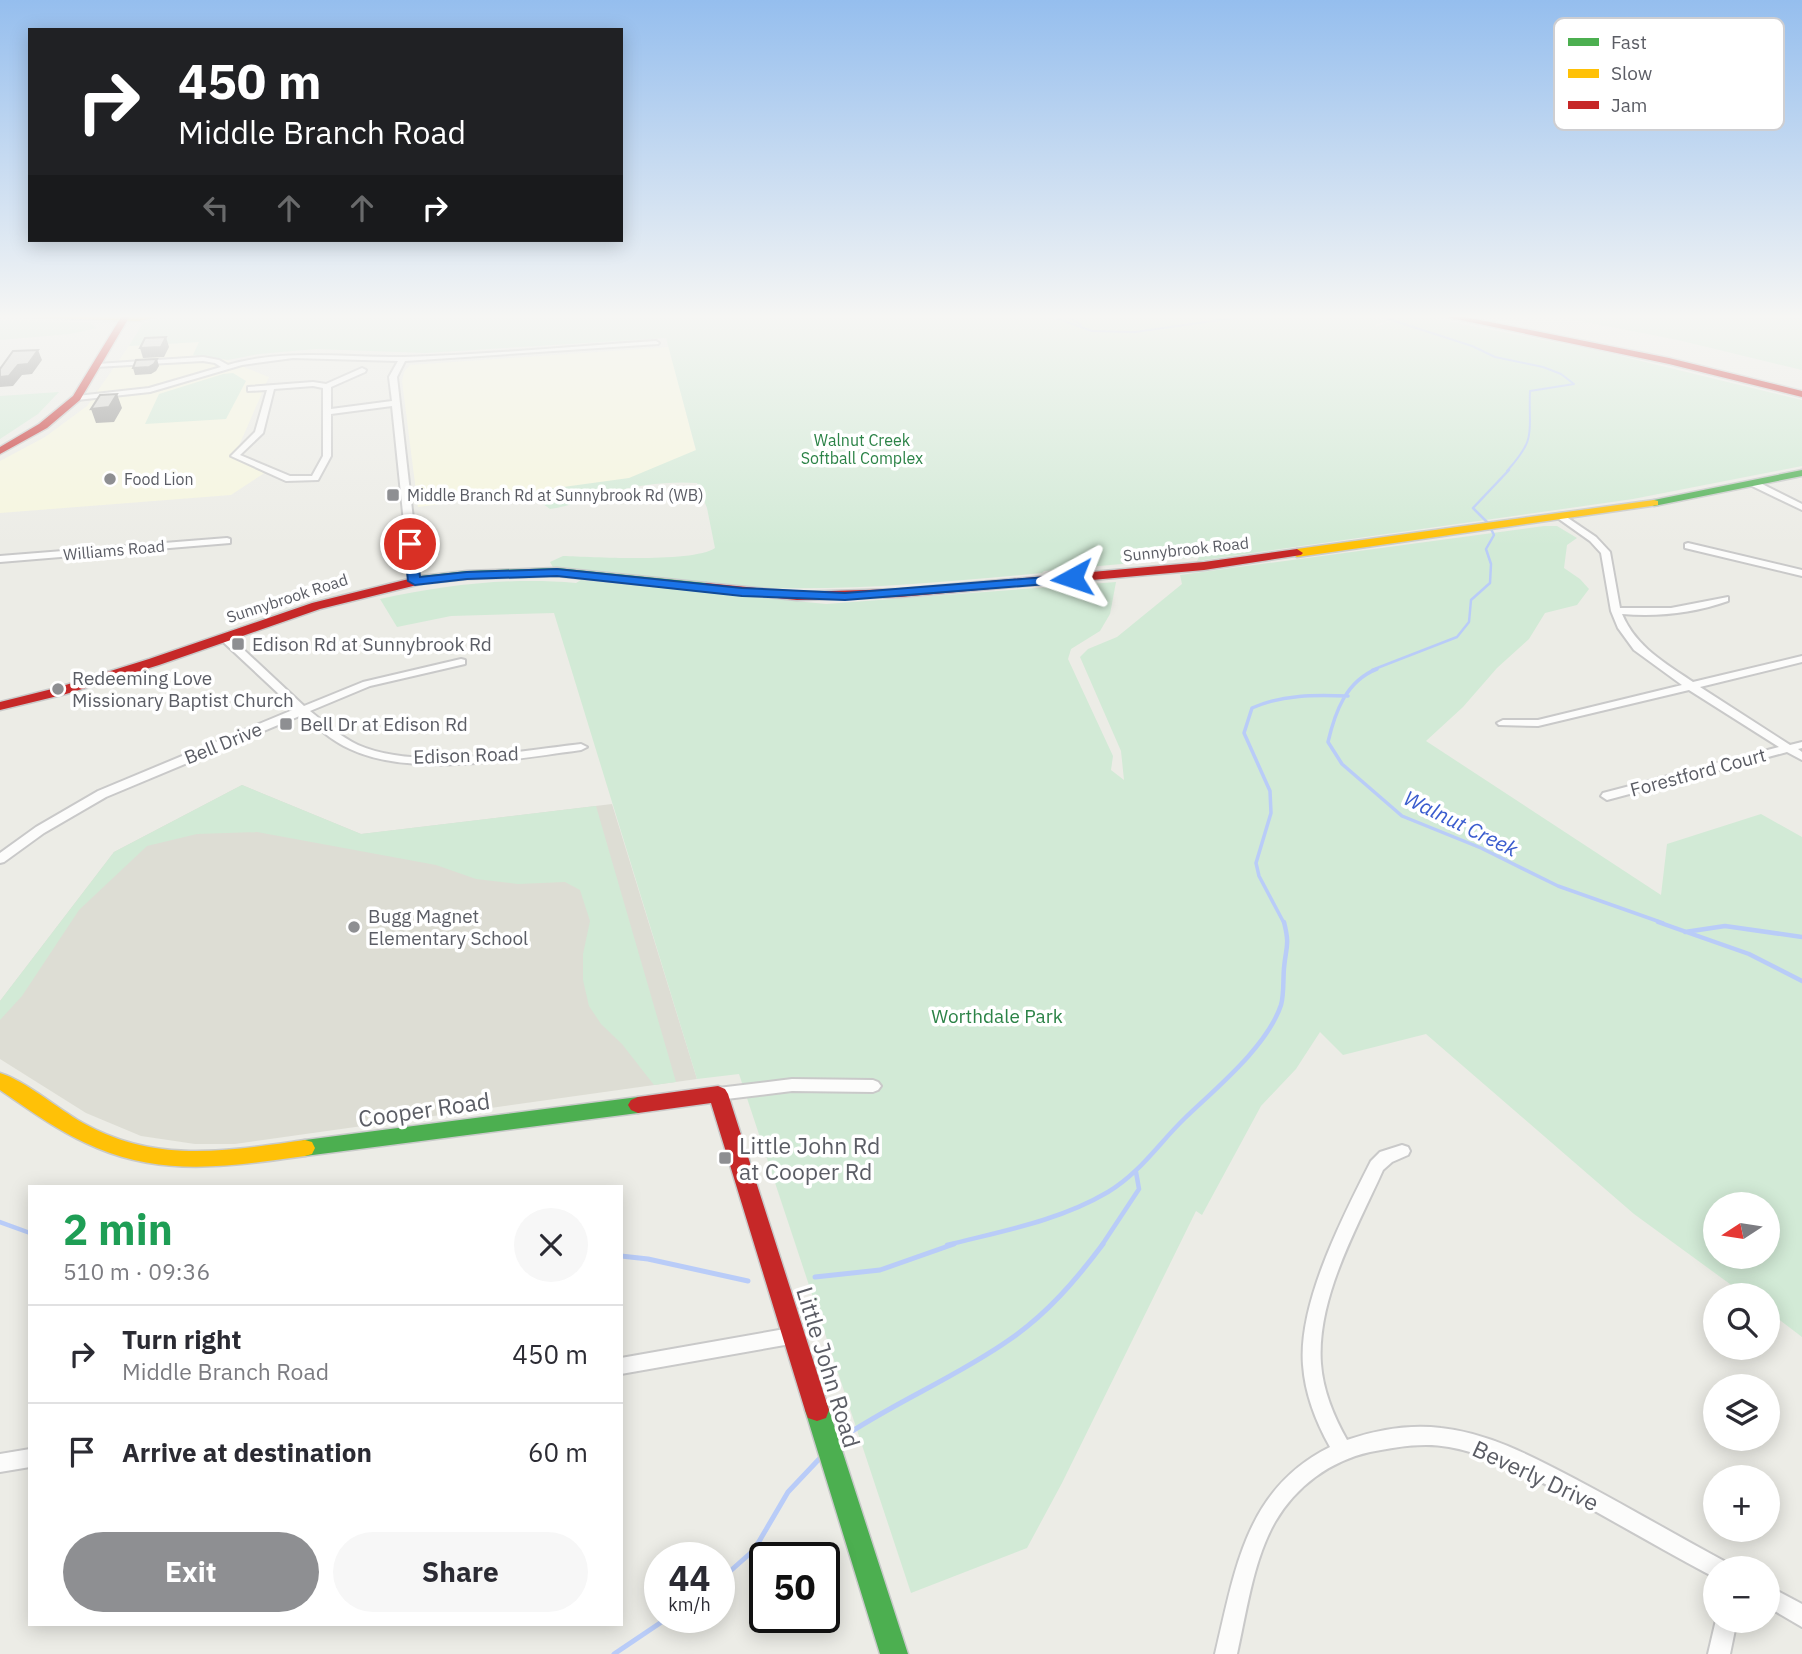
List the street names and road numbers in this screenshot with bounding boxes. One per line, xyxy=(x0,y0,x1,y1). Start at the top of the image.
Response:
street label: Sunnybrook Road xyxy=(1122,532,1250,566)
street label: Williams Road xyxy=(62,536,166,564)
street label: Sunnybrook Road xyxy=(224,569,350,627)
street label: Bell Drive xyxy=(181,717,265,769)
street label: Edison Road xyxy=(413,741,519,769)
street label: Forestford Court xyxy=(1627,742,1769,802)
street label: Cooper Road xyxy=(356,1085,492,1133)
street label: Little John Road xyxy=(790,1283,868,1451)
street label: Beverly Drive xyxy=(1468,1433,1604,1517)

